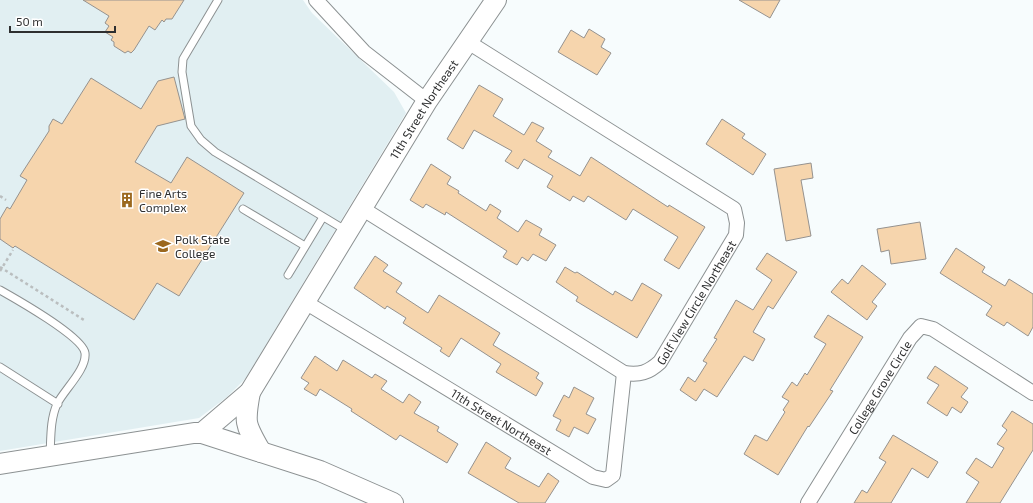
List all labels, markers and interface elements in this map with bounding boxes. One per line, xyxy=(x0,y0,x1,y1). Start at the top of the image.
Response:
scale bar xyxy=(10,8,115,34)
text: 50 m xyxy=(16,14,43,28)
street label: 11th Street Northeast xyxy=(387,56,461,161)
place label: Fine Arts Complex xyxy=(139,186,187,214)
building icon: Fine Arts Complex xyxy=(118,191,136,209)
place label: Polk State College xyxy=(175,232,230,260)
school or university icon: Polk State College xyxy=(154,237,172,255)
street label: Golf View Circle Northeast xyxy=(653,237,738,367)
street label: College Grove Circle xyxy=(845,338,914,437)
street label: 11th Street Northeast xyxy=(449,386,555,458)

